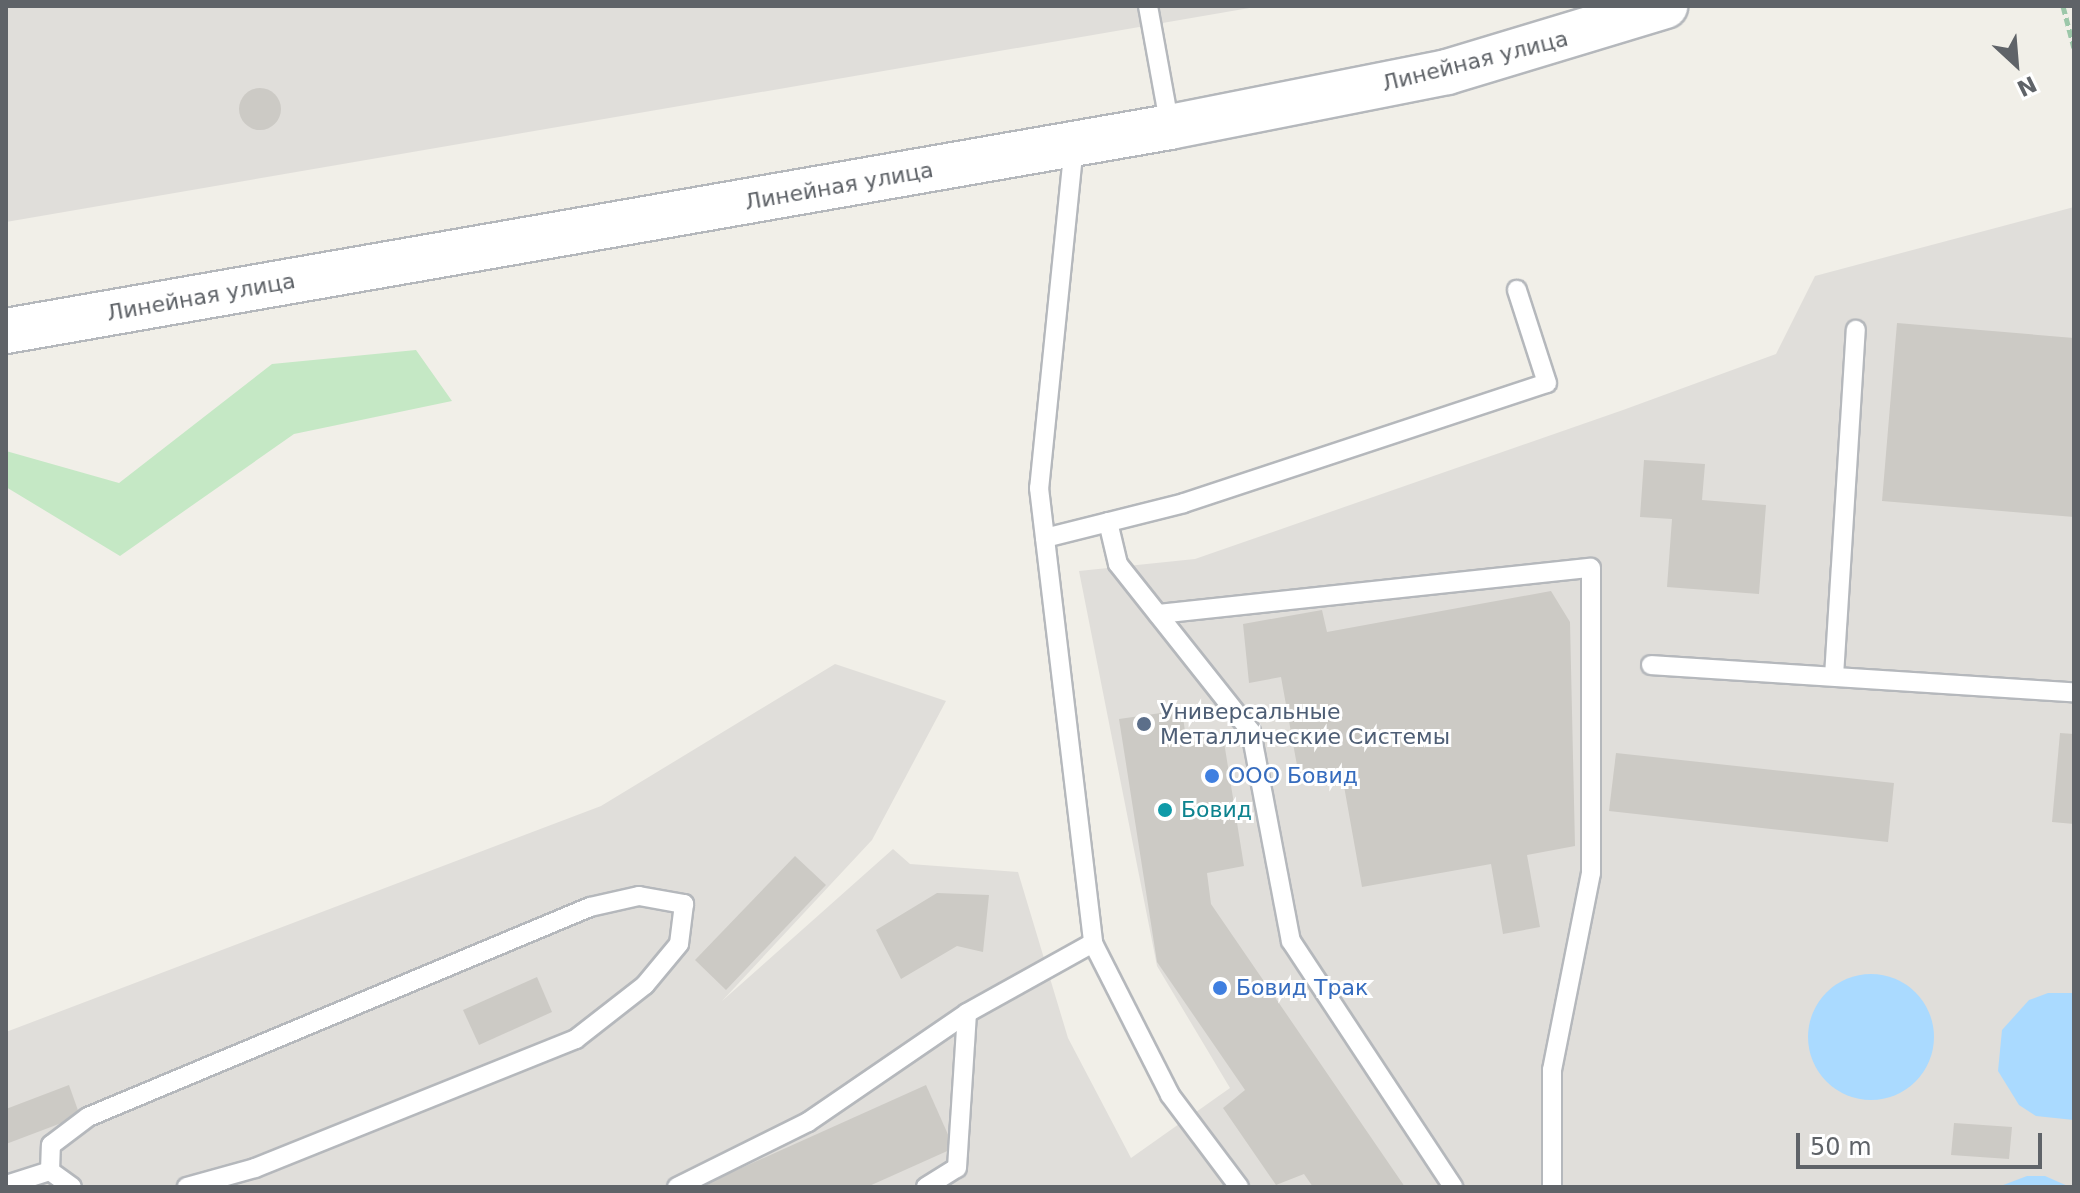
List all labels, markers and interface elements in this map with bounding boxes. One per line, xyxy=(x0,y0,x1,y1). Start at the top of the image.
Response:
north arrow xyxy=(1976,24,2056,104)
street label: Линейная улица xyxy=(1379,25,1571,97)
text: N xyxy=(2013,71,2041,101)
street label: Линейная улица xyxy=(743,156,935,216)
street label: Линейная улица xyxy=(105,267,297,327)
place label: Универсальные Металлические Системы xyxy=(1160,698,1450,750)
marker: Универсальные Металлические Системы xyxy=(1135,715,1153,733)
place label: ООО Бовид xyxy=(1228,763,1358,789)
marker: ООО Бовид xyxy=(1203,767,1221,785)
place label: Бовид xyxy=(1181,797,1252,823)
marker: Бовид xyxy=(1156,801,1174,819)
place label: Бовид Трак xyxy=(1236,975,1368,1001)
marker: Бовид Трак xyxy=(1211,979,1229,997)
scale bar xyxy=(1800,1117,2046,1167)
text: 50 m xyxy=(1810,1133,1872,1161)

